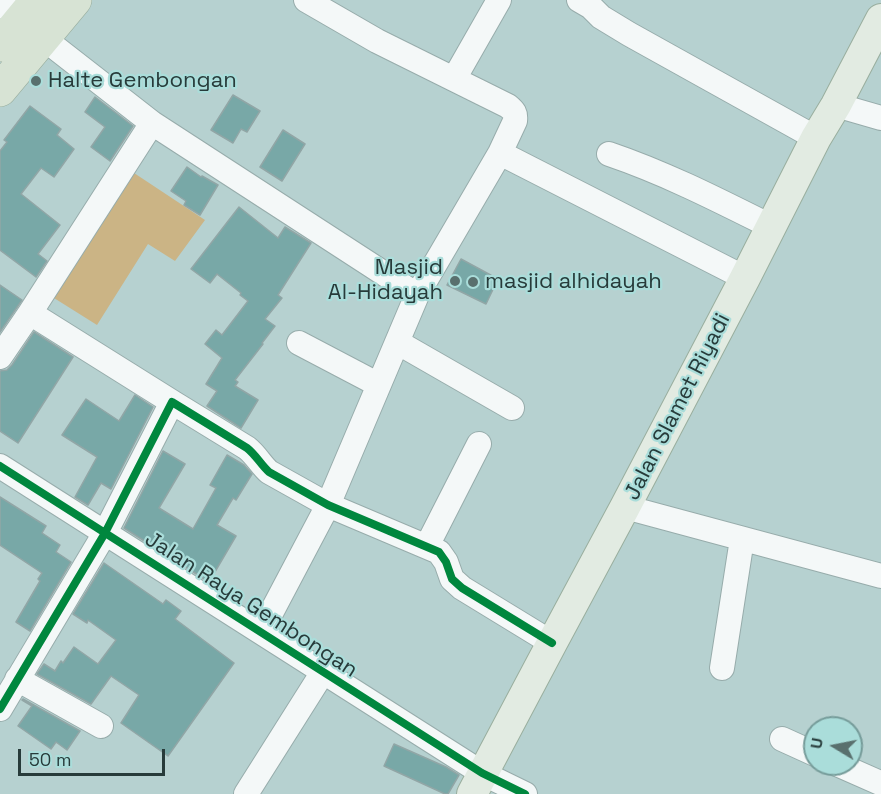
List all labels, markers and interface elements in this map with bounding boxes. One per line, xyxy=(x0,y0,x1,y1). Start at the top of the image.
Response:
place label: Halte Gembongan xyxy=(48,68,237,94)
marker: Halte Gembongan xyxy=(29,74,43,88)
place label: Masjid Al-Hidayah xyxy=(328,255,443,306)
place label: masjid alhidayah xyxy=(485,269,662,295)
marker: Masjid Al-Hidayah xyxy=(448,274,462,288)
marker: masjid alhidayah xyxy=(466,275,480,289)
street label: Jalan Slamet Riyadi xyxy=(620,309,736,505)
street label: Jalan Raya Gembongan xyxy=(140,526,362,684)
north arrow xyxy=(803,716,863,776)
text: U xyxy=(805,736,828,750)
scale bar xyxy=(21,737,168,775)
text: 50 m xyxy=(29,748,71,771)

